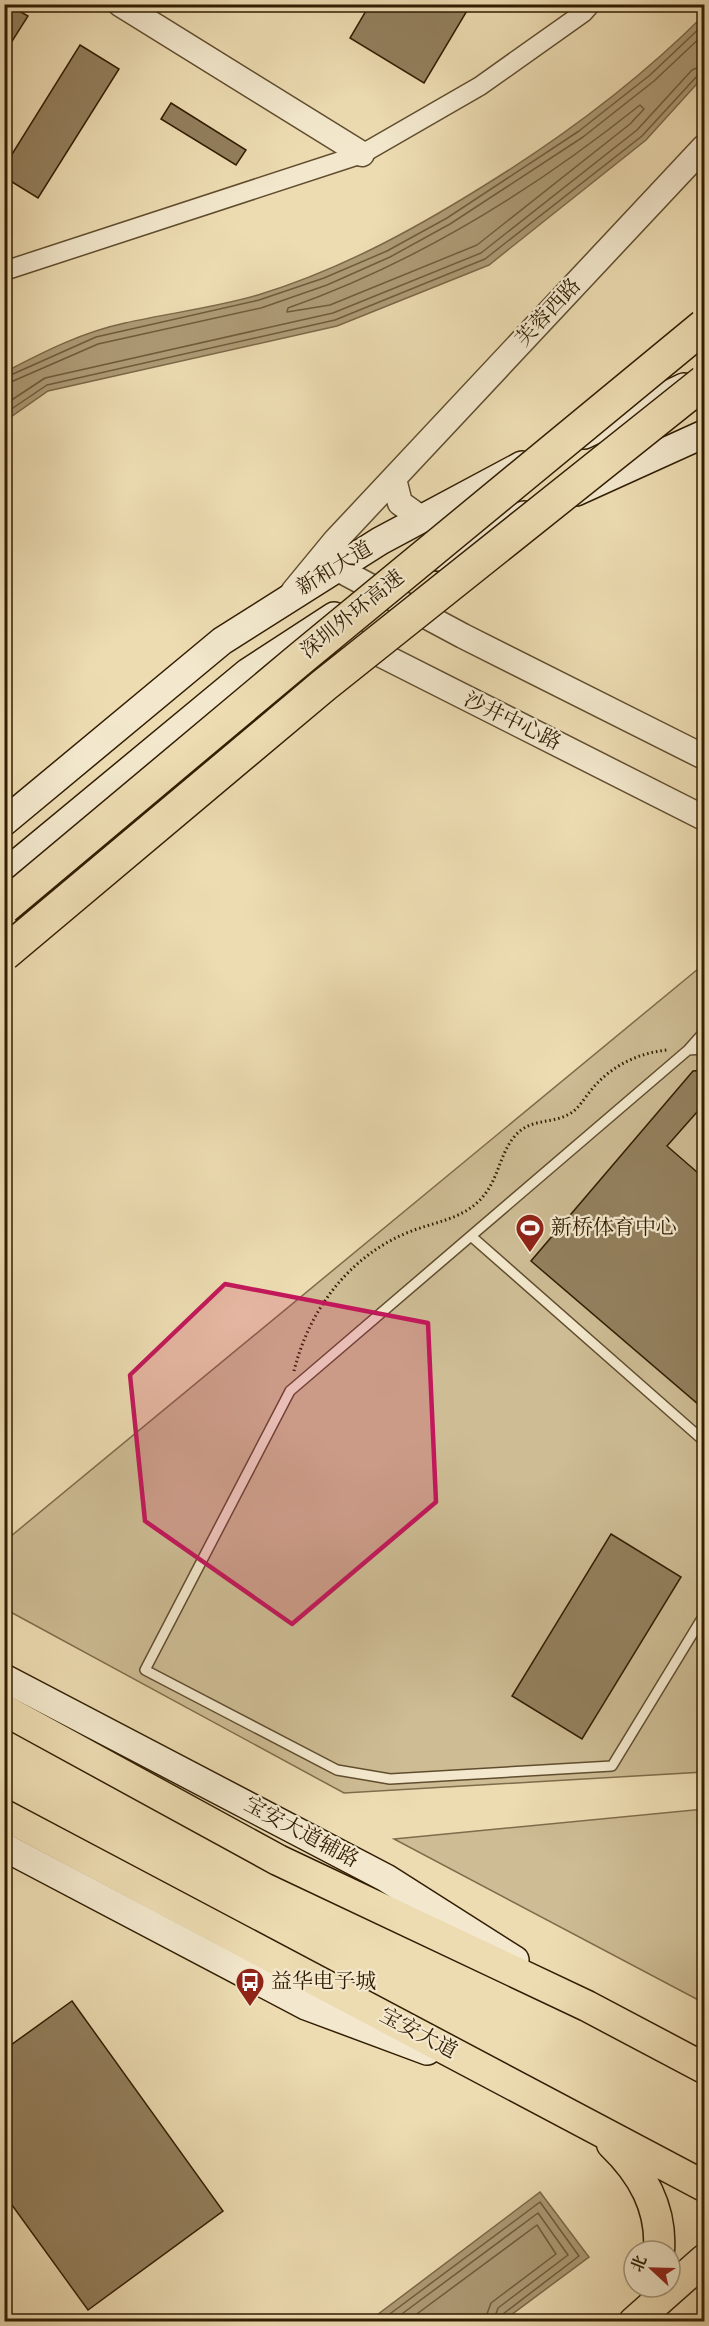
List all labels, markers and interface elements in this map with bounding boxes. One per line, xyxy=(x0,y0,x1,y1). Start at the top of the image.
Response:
street label: 芙蓉西路 xyxy=(510,272,588,354)
street label: 新和大道 xyxy=(292,535,378,603)
street label: 深圳外环高速 xyxy=(295,564,411,666)
street label: 沙井中心路 xyxy=(458,686,566,758)
sports icon: 新桥体育中心 xyxy=(514,1212,546,1254)
place label: 新桥体育中心 xyxy=(551,1214,677,1243)
street label: 宝安大道辅路 xyxy=(239,1791,363,1875)
bus stop icon: 益华电子城 xyxy=(234,1966,266,2008)
place label: 益华电子城 xyxy=(271,1968,376,1997)
street label: 宝安大道 xyxy=(374,2001,462,2067)
north arrow xyxy=(622,2239,682,2299)
text: 北 xyxy=(627,2253,653,2276)

